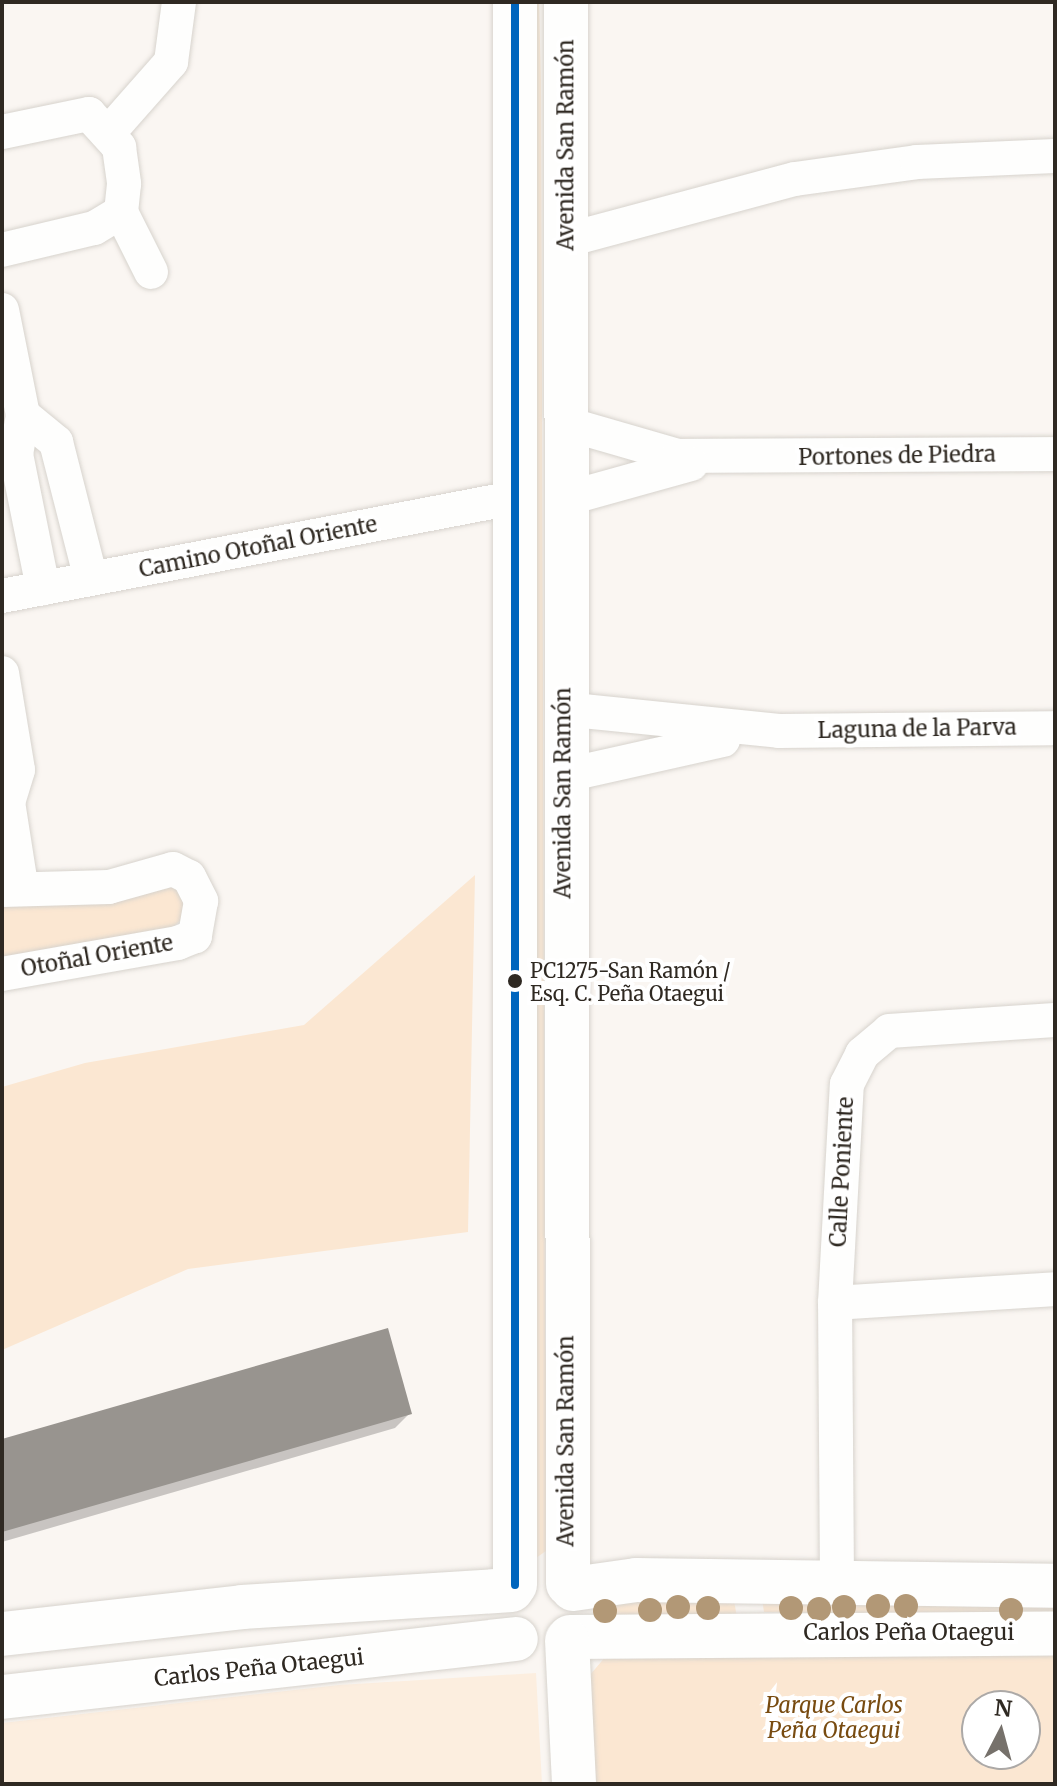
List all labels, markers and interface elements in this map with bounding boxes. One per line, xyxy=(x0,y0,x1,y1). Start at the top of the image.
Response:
street label: Avenida San Ramón xyxy=(553,39,579,251)
street label: Portones de Piedra xyxy=(798,441,996,471)
street label: Camino Otoñal Oriente xyxy=(137,511,379,583)
street label: Avenida San Ramón xyxy=(550,687,576,899)
street label: Laguna de la Parva xyxy=(817,714,1017,744)
street label: Otoñal Oriente xyxy=(19,930,175,982)
place label: PC1275-San Ramón / Esq. C. Peña Otaegui xyxy=(530,958,731,1005)
marker: PC1275-San Ramón / Esq. C. Peña Otaegui xyxy=(507,973,523,989)
street label: Calle Poniente xyxy=(825,1096,859,1248)
street label: Avenida San Ramón xyxy=(553,1335,579,1547)
street label: Carlos Peña Otaegui xyxy=(804,1620,1014,1646)
street label: Carlos Peña Otaegui xyxy=(153,1644,365,1692)
north arrow xyxy=(961,1690,1041,1770)
park label: Parque Carlos Peña Otaegui xyxy=(765,1692,903,1744)
text: N xyxy=(993,1693,1013,1723)

